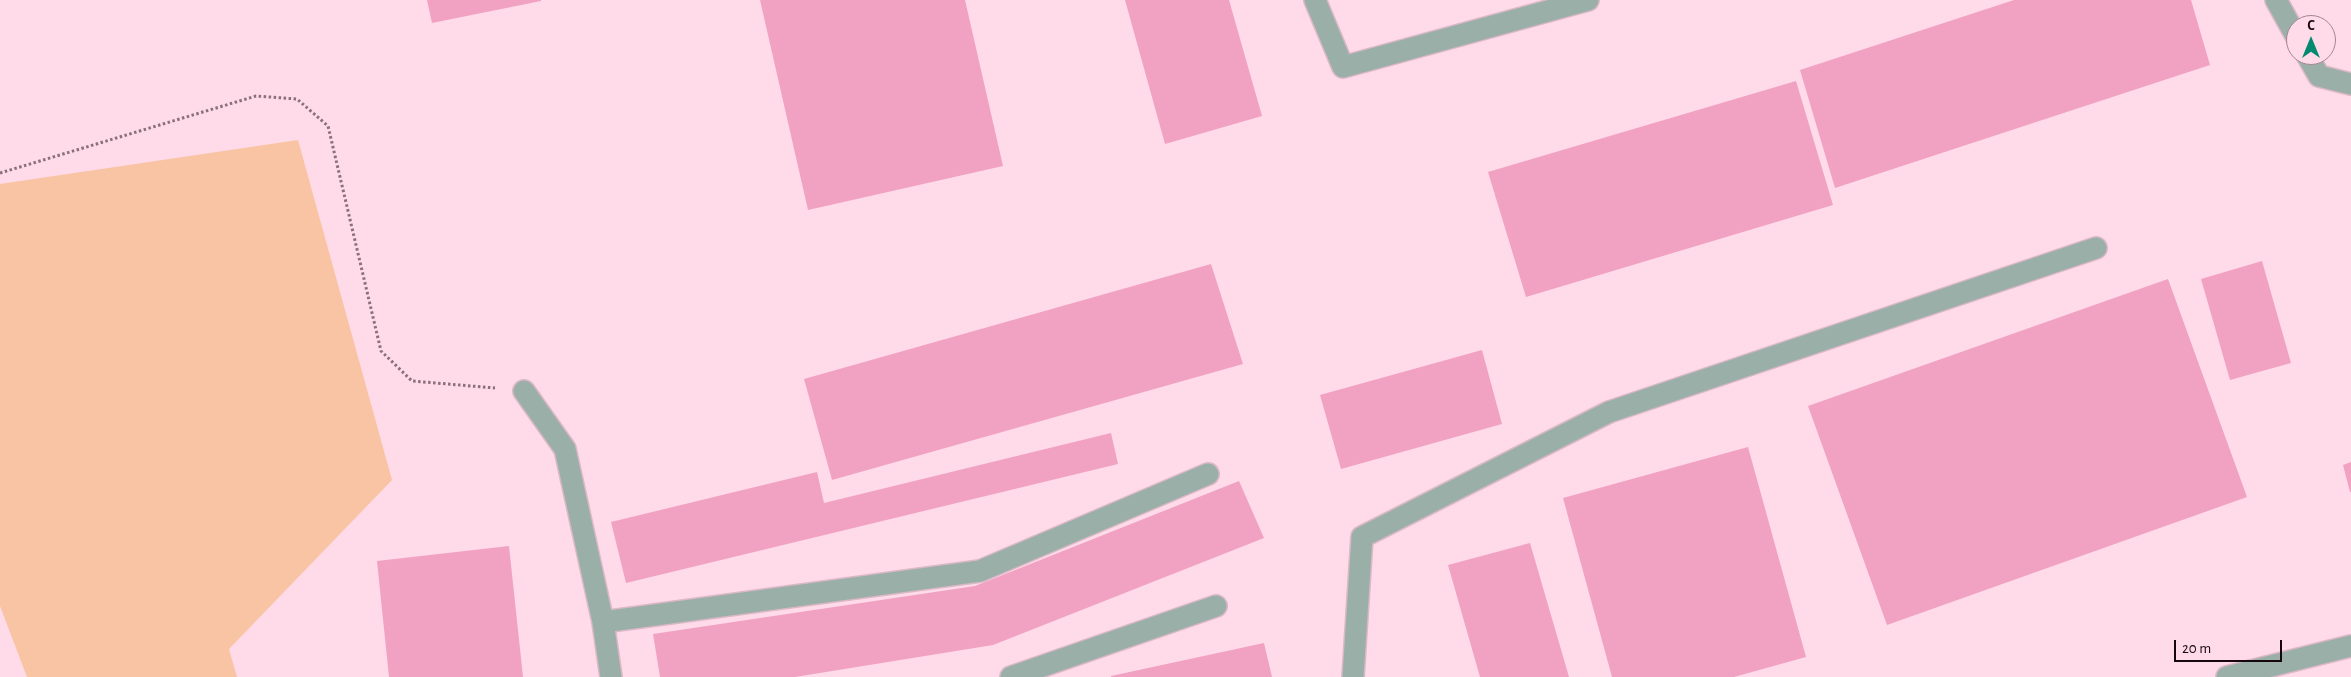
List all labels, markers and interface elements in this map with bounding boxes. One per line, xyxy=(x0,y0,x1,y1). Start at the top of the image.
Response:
north arrow xyxy=(2286,15,2336,65)
text: С xyxy=(2307,19,2315,33)
scale bar xyxy=(2176,630,2284,662)
text: 20 m xyxy=(2182,641,2211,656)

